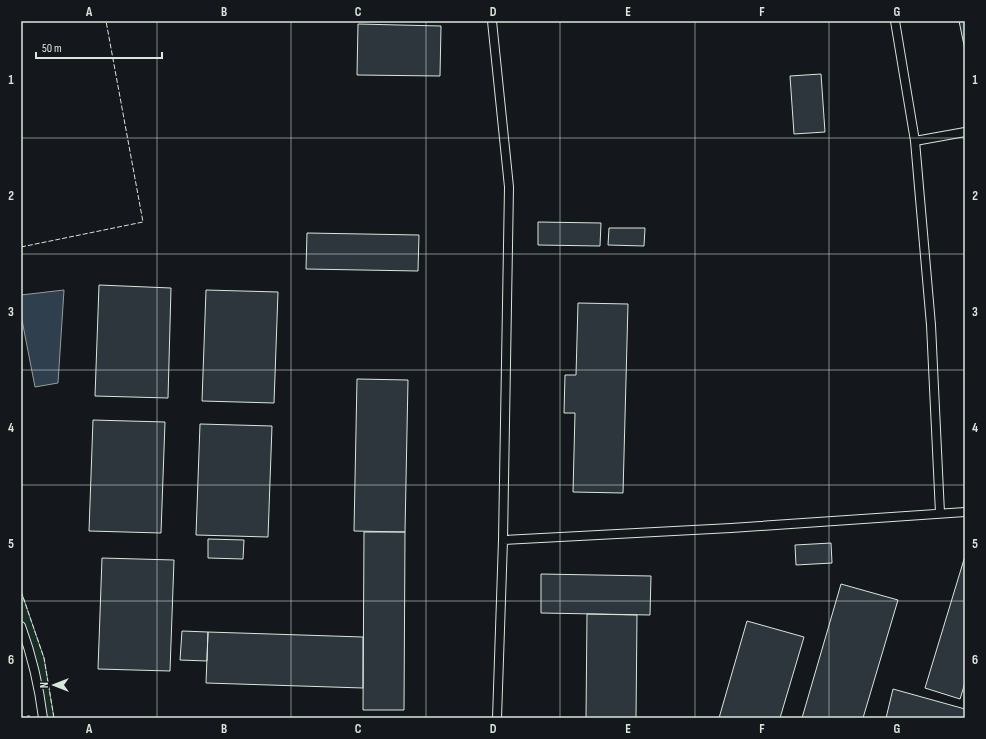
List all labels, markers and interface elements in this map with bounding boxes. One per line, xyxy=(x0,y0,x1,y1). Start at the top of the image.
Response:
text: A xyxy=(85,4,93,20)
text: B xyxy=(221,4,227,20)
text: C xyxy=(355,4,362,20)
text: D xyxy=(490,4,497,20)
text: E xyxy=(625,4,631,20)
text: F xyxy=(759,4,765,20)
text: G xyxy=(894,4,901,20)
scale bar xyxy=(36,34,162,60)
text: 50 m xyxy=(42,41,62,56)
text: 1 xyxy=(8,72,14,88)
text: 1 xyxy=(972,72,978,88)
text: 2 xyxy=(8,188,14,204)
text: 2 xyxy=(972,188,978,204)
text: 3 xyxy=(8,304,14,320)
text: 3 xyxy=(972,304,978,320)
text: 4 xyxy=(8,420,14,436)
text: 4 xyxy=(972,420,978,436)
text: 5 xyxy=(8,536,14,552)
text: 5 xyxy=(972,536,978,552)
text: 6 xyxy=(8,652,14,668)
text: 6 xyxy=(972,652,978,668)
north arrow xyxy=(34,665,74,705)
text: N xyxy=(38,682,51,688)
text: A xyxy=(85,721,93,737)
text: B xyxy=(221,721,227,737)
text: C xyxy=(355,721,362,737)
text: D xyxy=(490,721,497,737)
text: E xyxy=(625,721,631,737)
text: F xyxy=(759,721,765,737)
text: G xyxy=(894,721,901,737)

